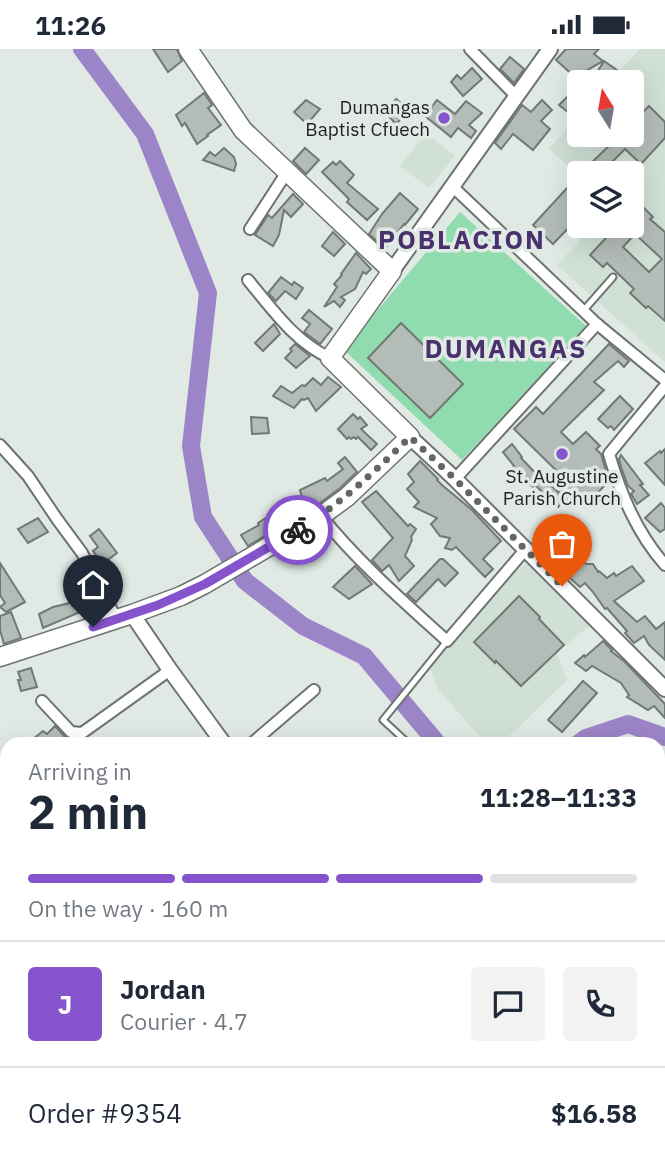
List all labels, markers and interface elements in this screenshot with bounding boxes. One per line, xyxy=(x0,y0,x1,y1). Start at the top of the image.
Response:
text: 11:26 xyxy=(35,8,106,42)
north arrow xyxy=(567,70,644,147)
map controls xyxy=(567,70,644,238)
place label: Dumangas Baptist Cfuech xyxy=(305,95,430,141)
marker: Dumangas Baptist Cfuech xyxy=(436,110,452,126)
button: layers xyxy=(567,161,644,238)
district label: POBLACION xyxy=(378,222,546,256)
district label: DUMANGAS xyxy=(425,331,587,365)
marker: St. Augustine Parish Church xyxy=(554,446,570,462)
place label: St. Augustine Parish Church xyxy=(503,464,621,510)
courier xyxy=(263,495,333,565)
icon: bike xyxy=(279,511,317,549)
pin xyxy=(532,514,592,586)
icon: bag xyxy=(543,525,581,563)
pin xyxy=(63,555,123,627)
icon: home xyxy=(74,566,112,604)
text: Arriving in xyxy=(28,756,132,786)
text: 11:28–11:33 xyxy=(480,780,637,814)
text: 2 min xyxy=(28,782,148,842)
text: On the way · 160 m xyxy=(28,893,228,923)
button: chat xyxy=(471,967,545,1041)
button: phone xyxy=(563,967,637,1041)
text: Jordan xyxy=(120,972,206,1006)
text: J xyxy=(58,987,72,1021)
text: Courier · 4.7 xyxy=(120,1006,248,1036)
text: Order #9354 xyxy=(28,1096,182,1130)
text: $16.58 xyxy=(551,1096,637,1130)

